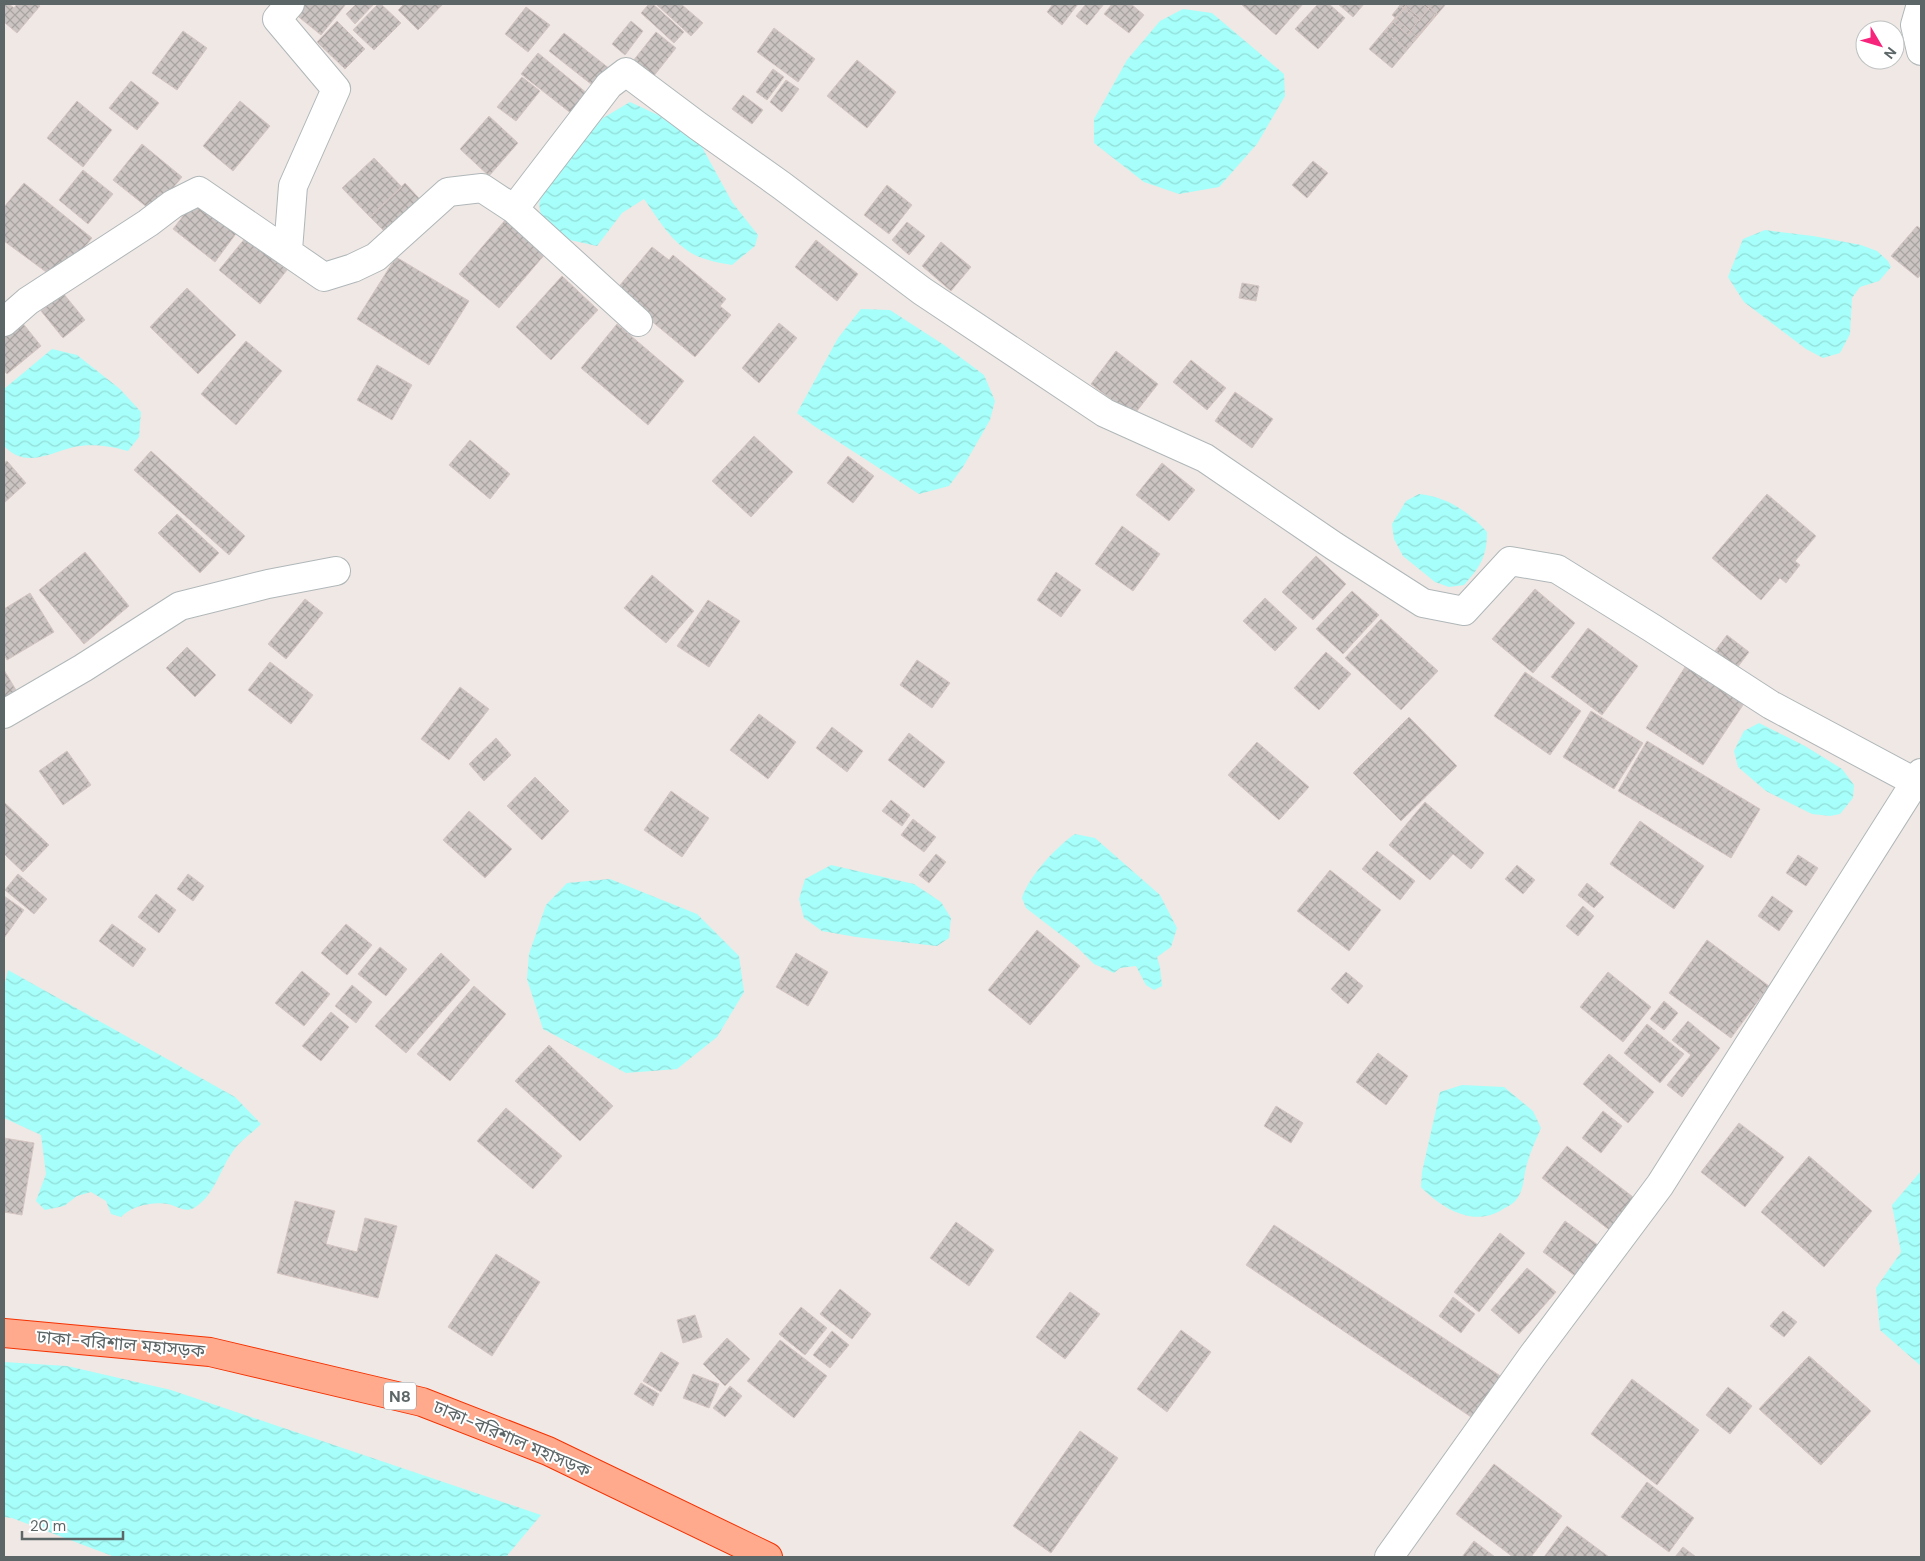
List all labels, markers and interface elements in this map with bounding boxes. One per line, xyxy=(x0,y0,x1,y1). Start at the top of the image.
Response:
north arrow xyxy=(1855,20,1905,70)
text: N xyxy=(1880,43,1900,63)
street label: ঢাকা-বরিশাল মহাসড়ক xyxy=(35,1325,207,1363)
road number: N8 xyxy=(384,1382,416,1410)
street label: ঢাকা-বরিশাল মহাসড়ক xyxy=(429,1395,595,1483)
scale bar xyxy=(22,1508,124,1540)
text: 20 m xyxy=(30,1516,66,1536)

